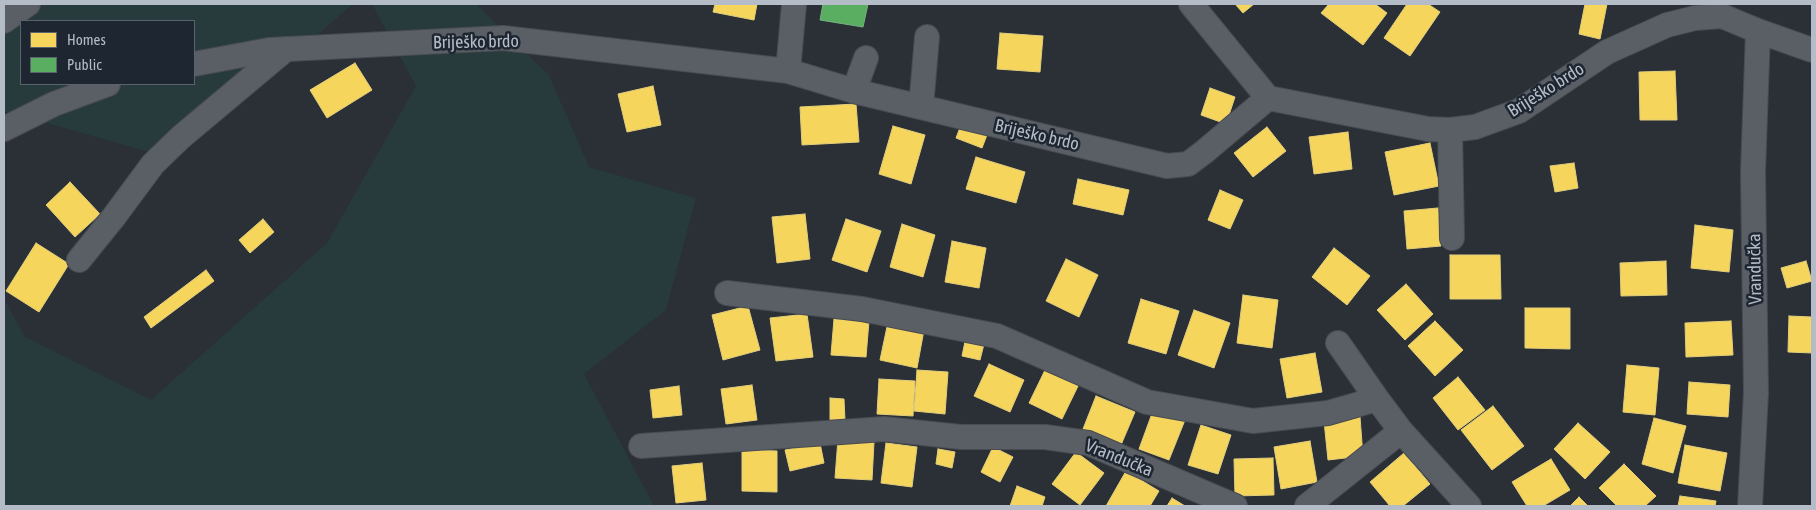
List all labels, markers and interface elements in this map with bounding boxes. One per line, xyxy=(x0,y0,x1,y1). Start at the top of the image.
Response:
legend xyxy=(20,20,195,85)
street label: Briješko brdo xyxy=(433,30,519,54)
text: Homes xyxy=(67,31,106,48)
text: Public xyxy=(67,56,102,73)
street label: Briješko brdo xyxy=(1504,58,1588,122)
street label: Briješko brdo xyxy=(993,115,1081,155)
street label: Vrandučka xyxy=(1744,233,1766,305)
street label: Vrandučka xyxy=(1082,435,1156,481)

